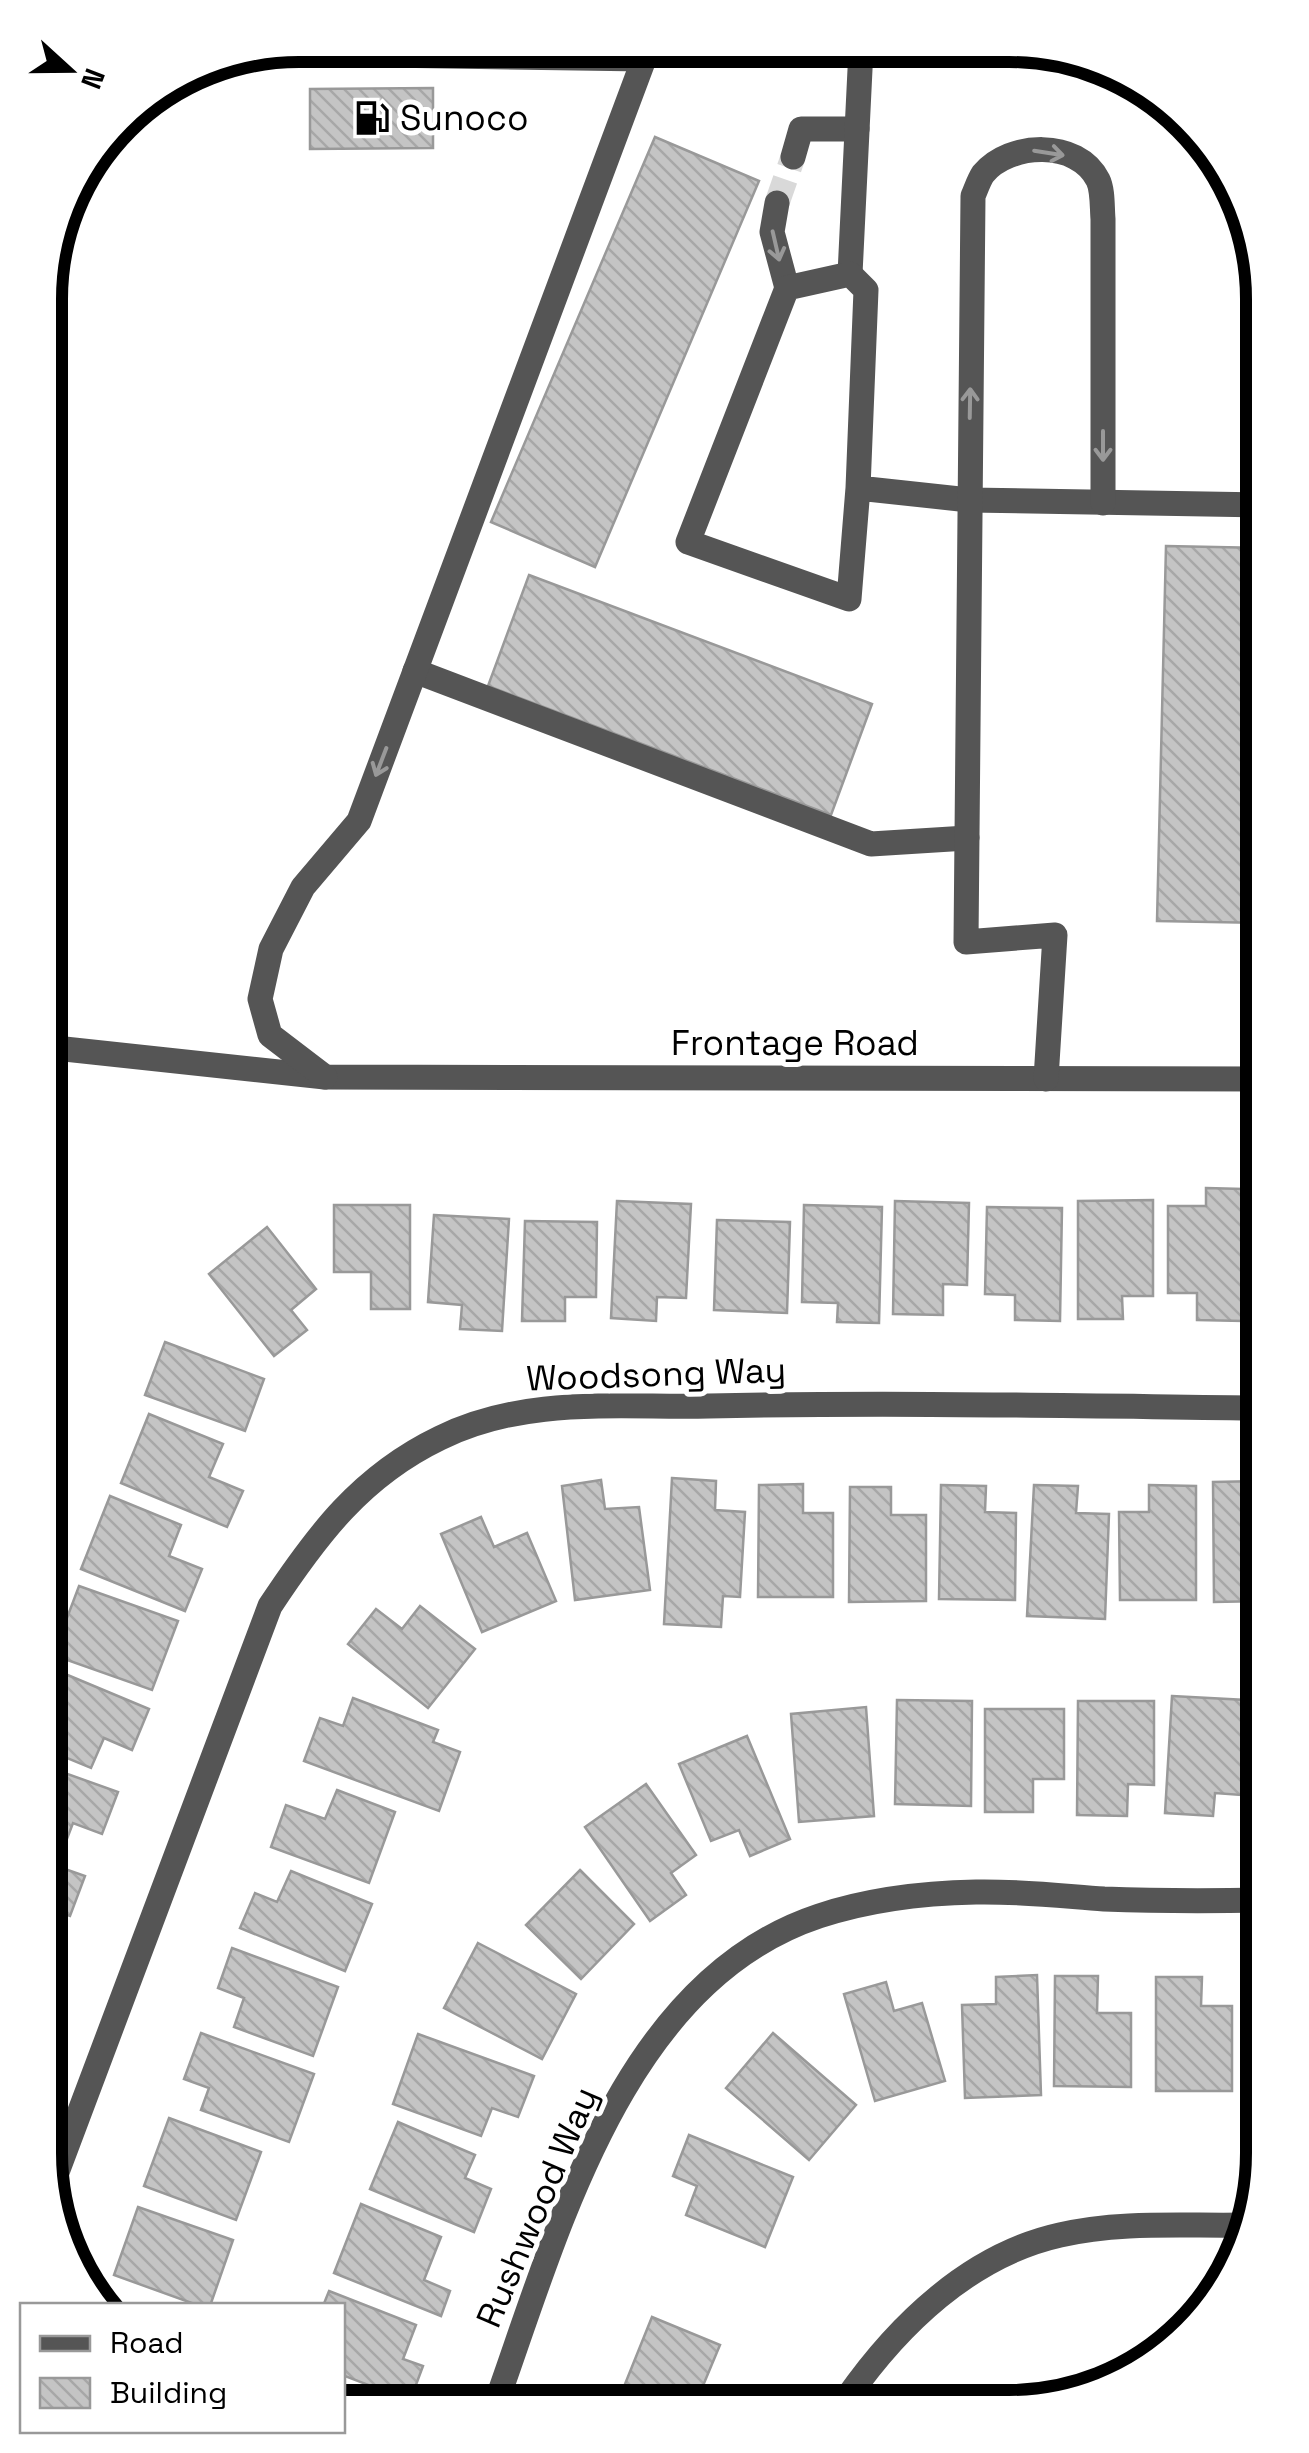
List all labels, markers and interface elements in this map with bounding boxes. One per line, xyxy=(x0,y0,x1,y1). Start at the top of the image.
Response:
north arrow xyxy=(20,20,120,120)
text: N xyxy=(73,64,114,94)
place label: Sunoco xyxy=(400,96,529,140)
fuel station icon: Sunoco xyxy=(353,99,391,137)
one-way arrow xyxy=(1033,144,1065,162)
one-way arrow xyxy=(768,229,786,261)
one-way arrow xyxy=(961,387,980,419)
one-way arrow xyxy=(1094,428,1112,461)
one-way arrow xyxy=(370,747,388,777)
street label: Frontage Road xyxy=(671,1021,919,1065)
street label: Woodsong Way xyxy=(525,1347,787,1401)
street label: Rushwood Way xyxy=(467,2080,607,2334)
legend xyxy=(20,2303,345,2433)
text: Road xyxy=(110,2323,184,2362)
text: Building xyxy=(110,2373,227,2412)

